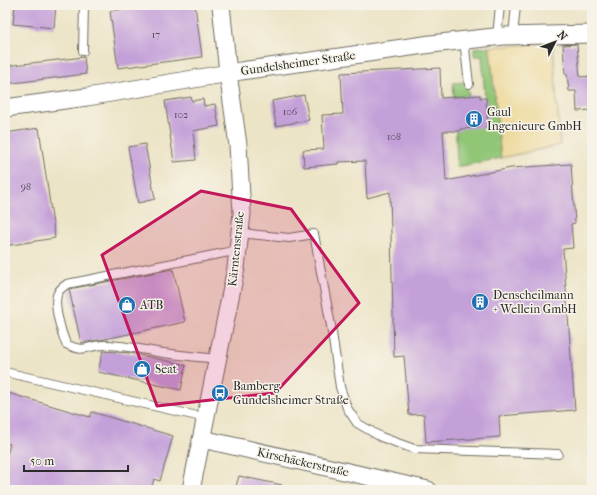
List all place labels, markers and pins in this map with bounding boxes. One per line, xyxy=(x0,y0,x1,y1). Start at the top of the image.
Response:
place label: Gaul Ingenieure GmbH xyxy=(487,105,582,133)
building icon: Gaul Ingenieure GmbH xyxy=(464,109,484,129)
place label: Denscheilmann + Wellein GmbH xyxy=(493,288,577,316)
building icon: Denscheilmann + Wellein GmbH xyxy=(470,292,490,312)
shop icon: ATB xyxy=(117,295,137,315)
place label: ATB xyxy=(139,298,164,312)
shop icon: Seat xyxy=(132,359,152,379)
place label: Seat xyxy=(155,362,178,376)
place label: Bamberg Gundelsheimer Straße xyxy=(233,379,349,407)
bus stop icon: Bamberg Gundelsheimer Straße xyxy=(210,383,230,403)

